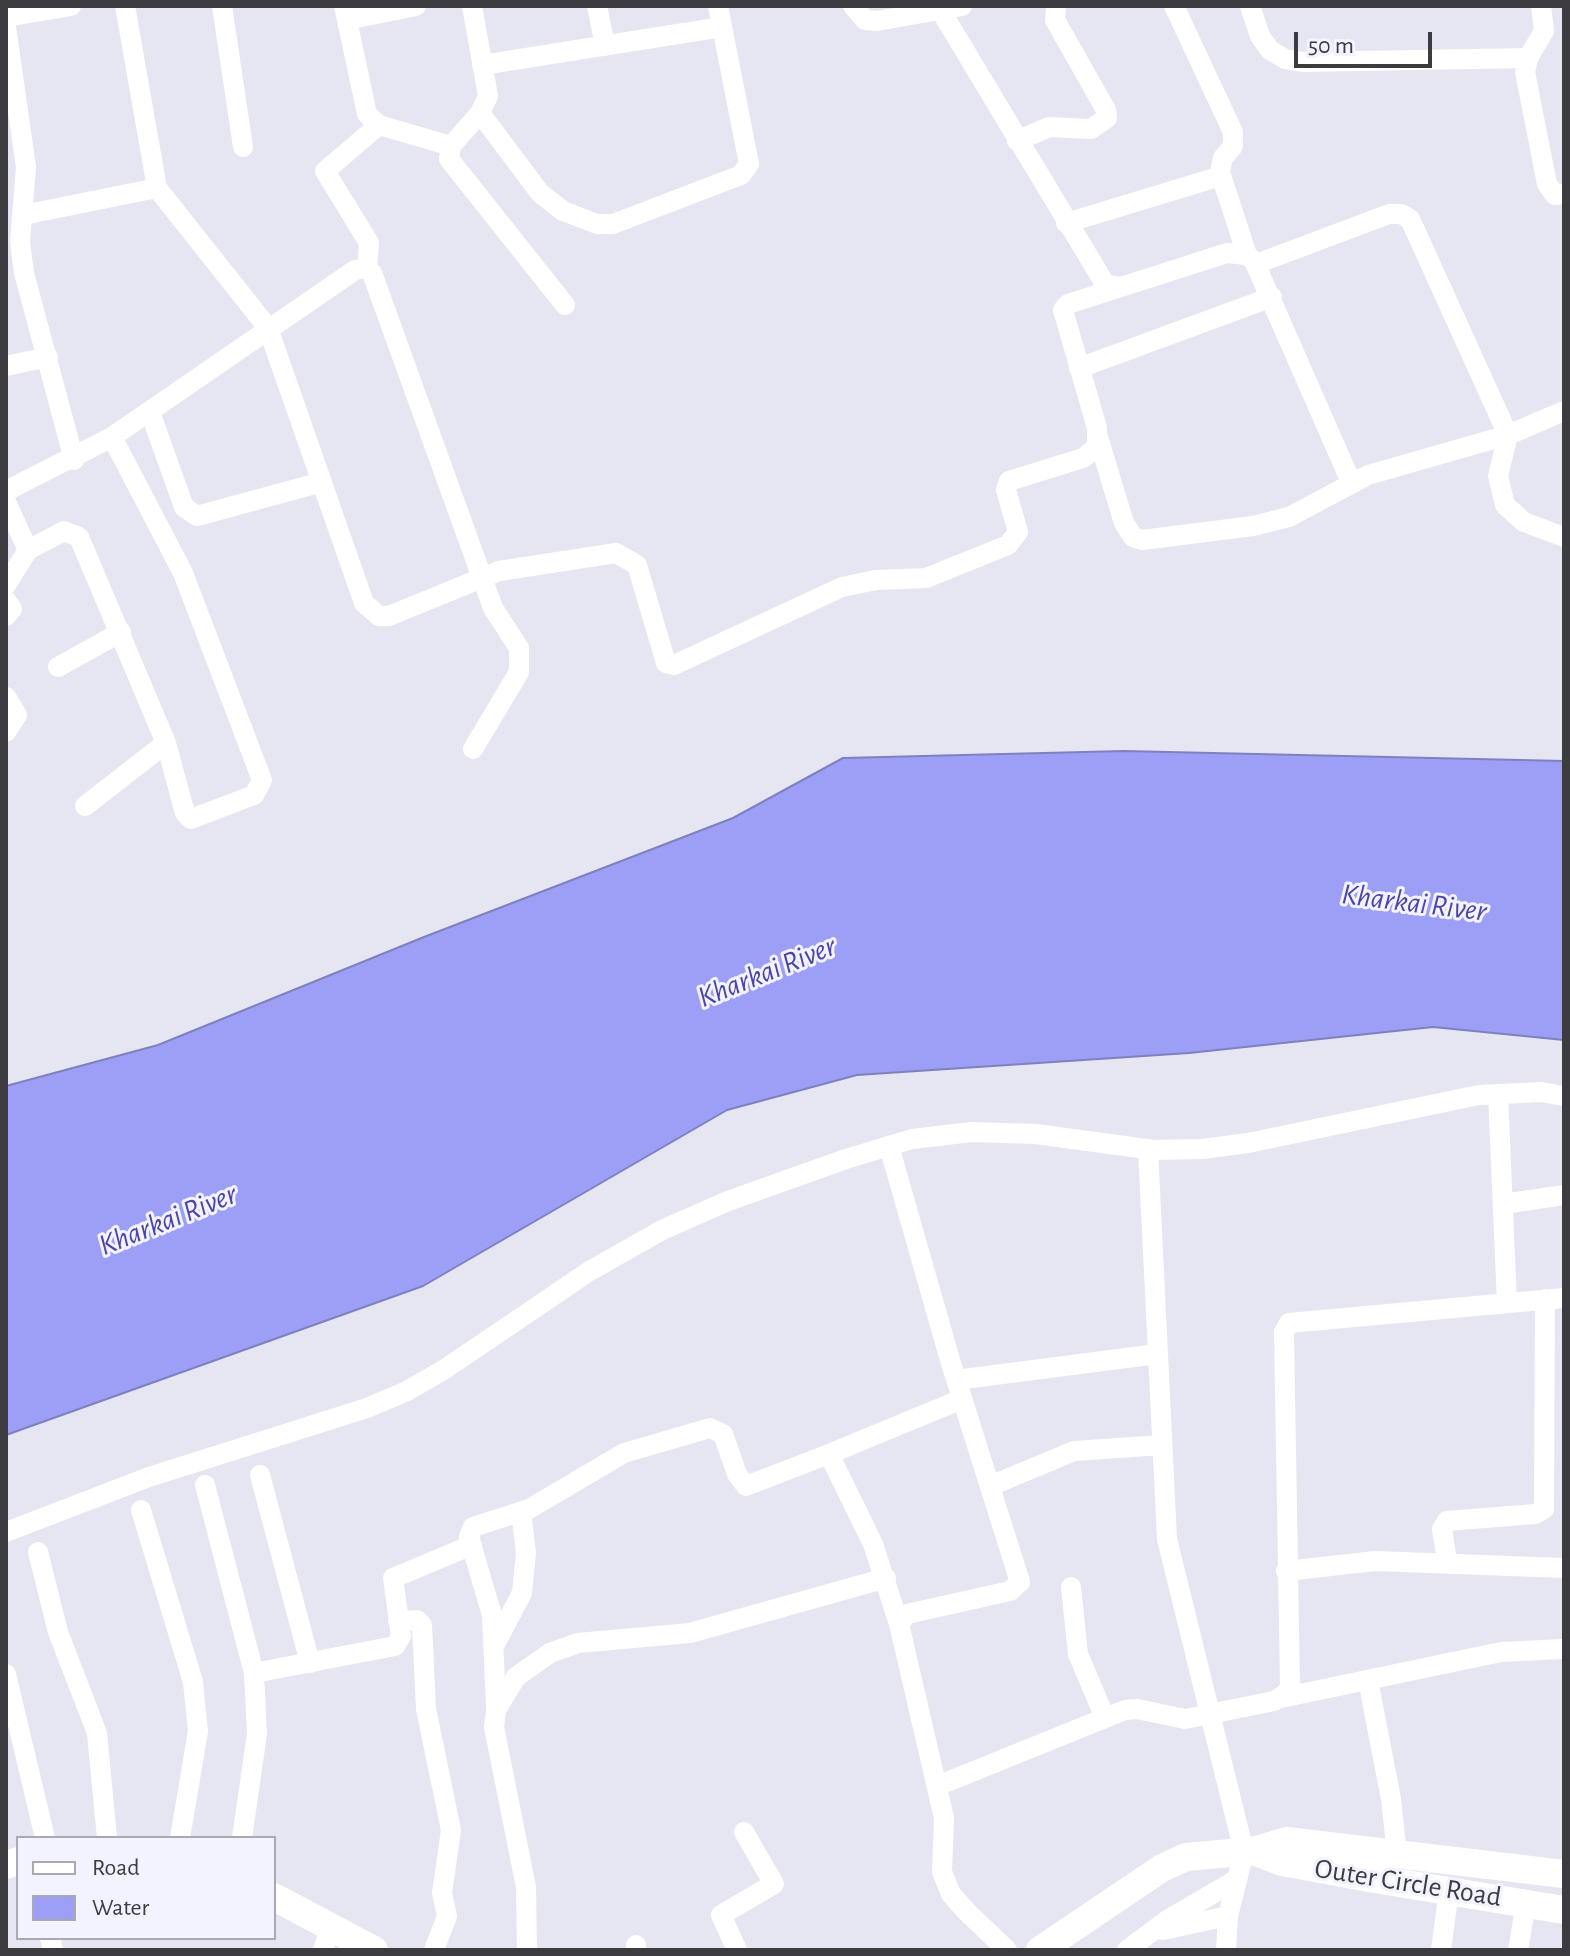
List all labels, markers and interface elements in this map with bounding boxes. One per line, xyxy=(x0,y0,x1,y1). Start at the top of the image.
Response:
scale bar xyxy=(1298,16,1436,66)
text: 50 m xyxy=(1308,34,1354,58)
water label: Kharkai River xyxy=(1340,876,1488,930)
water label: Kharkai River xyxy=(693,928,841,1016)
water label: Kharkai River xyxy=(94,1176,242,1264)
legend xyxy=(16,1836,276,1940)
street label: Outer Circle Road xyxy=(1312,1852,1504,1914)
text: Road xyxy=(92,1856,140,1880)
text: Water xyxy=(92,1896,149,1920)

